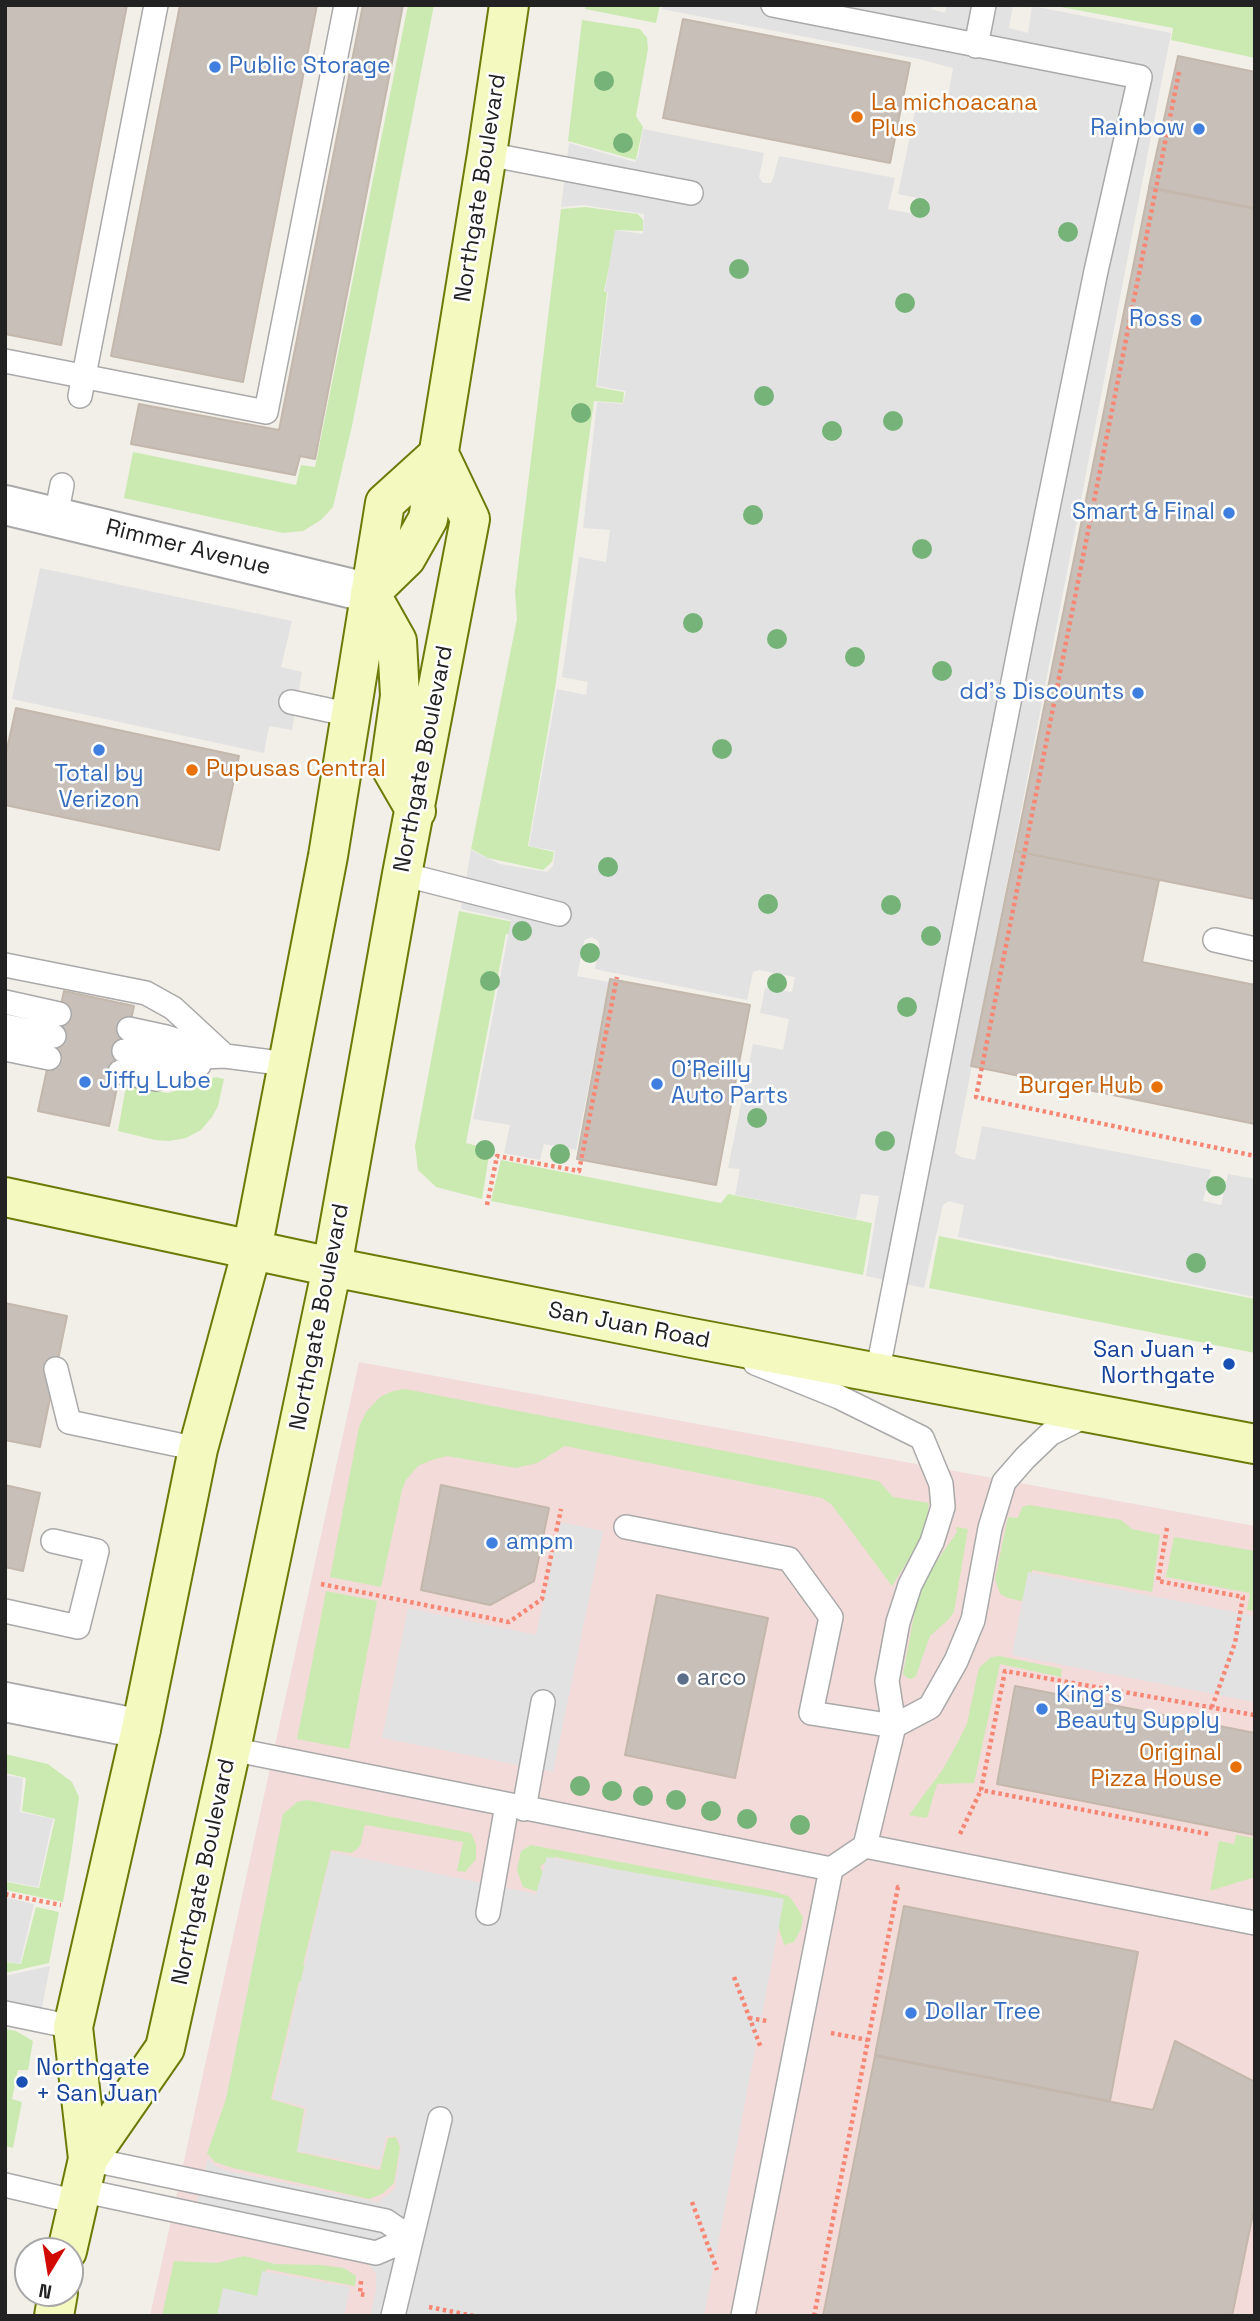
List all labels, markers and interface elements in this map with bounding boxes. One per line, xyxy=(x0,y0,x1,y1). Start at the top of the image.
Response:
place label: Public Storage xyxy=(229,53,391,81)
marker: Public Storage xyxy=(207,59,223,75)
street label: Northgate Boulevard xyxy=(449,72,513,304)
place label: La michoacana Plus xyxy=(871,90,1037,144)
marker: La michoacana Plus xyxy=(849,109,865,125)
place label: Rainbow xyxy=(1090,115,1185,143)
marker: Rainbow xyxy=(1191,121,1207,137)
place label: Ross xyxy=(1129,306,1182,334)
marker: Ross xyxy=(1188,312,1204,328)
place label: Smart & Final xyxy=(1072,499,1215,527)
marker: Smart & Final xyxy=(1221,505,1237,521)
street label: Rimmer Avenue xyxy=(103,514,273,582)
street label: Northgate Boulevard xyxy=(388,643,460,875)
place label: dd's Discounts xyxy=(959,679,1124,707)
marker: dd's Discounts xyxy=(1130,685,1146,701)
marker: Total by Verizon xyxy=(91,742,107,758)
place label: Pupusas Central xyxy=(206,756,386,784)
place label: Total by Verizon xyxy=(54,761,144,815)
marker: Pupusas Central xyxy=(184,762,200,778)
place label: O'Reilly Auto Parts xyxy=(671,1057,788,1111)
place label: Jiffy Lube xyxy=(99,1068,211,1096)
place label: Burger Hub xyxy=(1019,1073,1143,1101)
marker: Jiffy Lube xyxy=(77,1074,93,1090)
marker: O'Reilly Auto Parts xyxy=(649,1076,665,1092)
marker: Burger Hub xyxy=(1149,1079,1165,1095)
street label: Northgate Boulevard xyxy=(284,1201,356,1433)
street label: San Juan Road xyxy=(546,1297,712,1355)
place label: San Juan + Northgate xyxy=(1093,1337,1215,1391)
marker: San Juan + Northgate xyxy=(1221,1356,1237,1372)
place label: ampm xyxy=(506,1529,574,1557)
marker: ampm xyxy=(484,1535,500,1551)
place label: arco xyxy=(697,1665,746,1693)
marker: arco xyxy=(675,1671,691,1687)
place label: King's Beauty Supply xyxy=(1056,1682,1220,1736)
marker: King's Beauty Supply xyxy=(1034,1701,1050,1717)
place label: Original Pizza House xyxy=(1090,1740,1222,1794)
street label: Northgate Boulevard xyxy=(167,1756,241,1988)
marker: Original Pizza House xyxy=(1228,1759,1244,1775)
place label: Dollar Tree xyxy=(925,1999,1041,2027)
marker: Dollar Tree xyxy=(903,2005,919,2021)
place label: Northgate + San Juan xyxy=(36,2055,158,2109)
marker: Northgate + San Juan xyxy=(14,2074,30,2090)
north arrow xyxy=(14,2237,84,2307)
text: N xyxy=(37,2278,54,2305)

